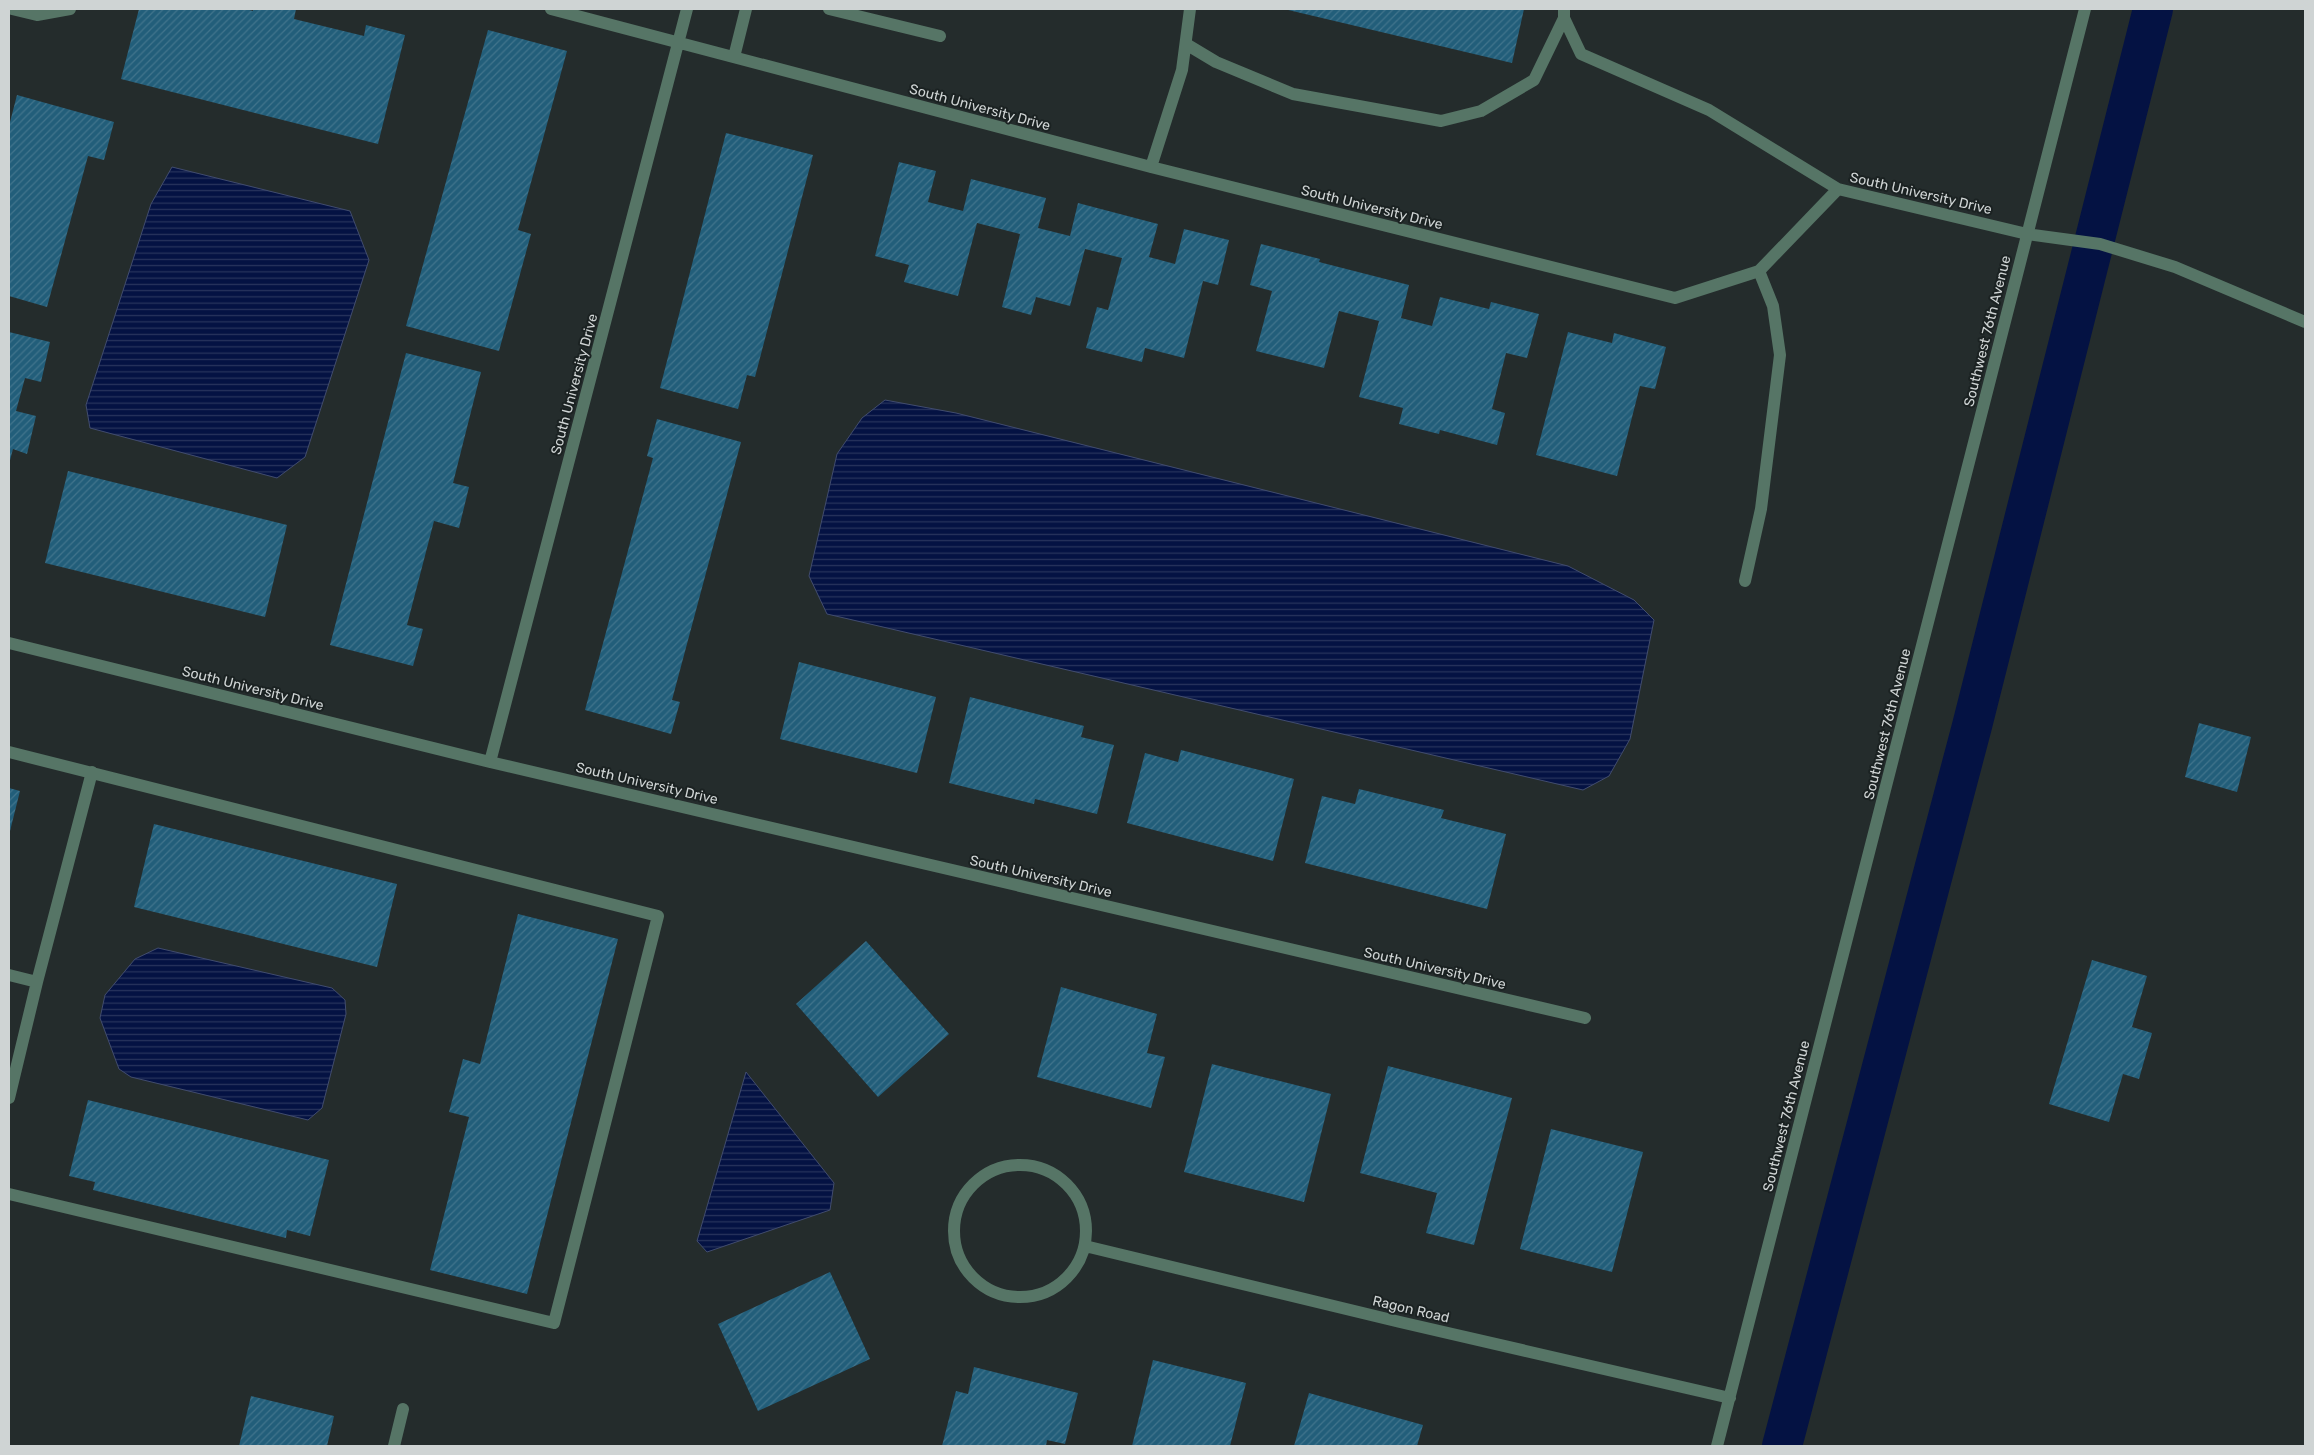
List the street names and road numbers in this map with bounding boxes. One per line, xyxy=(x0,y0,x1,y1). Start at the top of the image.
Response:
street label: South University Drive xyxy=(907,80,1052,135)
street label: South University Drive xyxy=(1848,169,1994,218)
street label: South University Drive xyxy=(1299,182,1445,233)
street label: Southwest 76th Avenue xyxy=(1960,254,2015,409)
street label: South University Drive xyxy=(547,312,602,457)
street label: Southwest 76th Avenue xyxy=(1860,647,1915,802)
street label: South University Drive xyxy=(180,663,326,714)
street label: South University Drive xyxy=(574,759,720,808)
street label: South University Drive xyxy=(968,852,1114,901)
street label: South University Drive xyxy=(1362,944,1508,993)
street label: Southwest 76th Avenue xyxy=(1759,1039,1814,1194)
street label: Ragon Road xyxy=(1371,1292,1451,1327)

